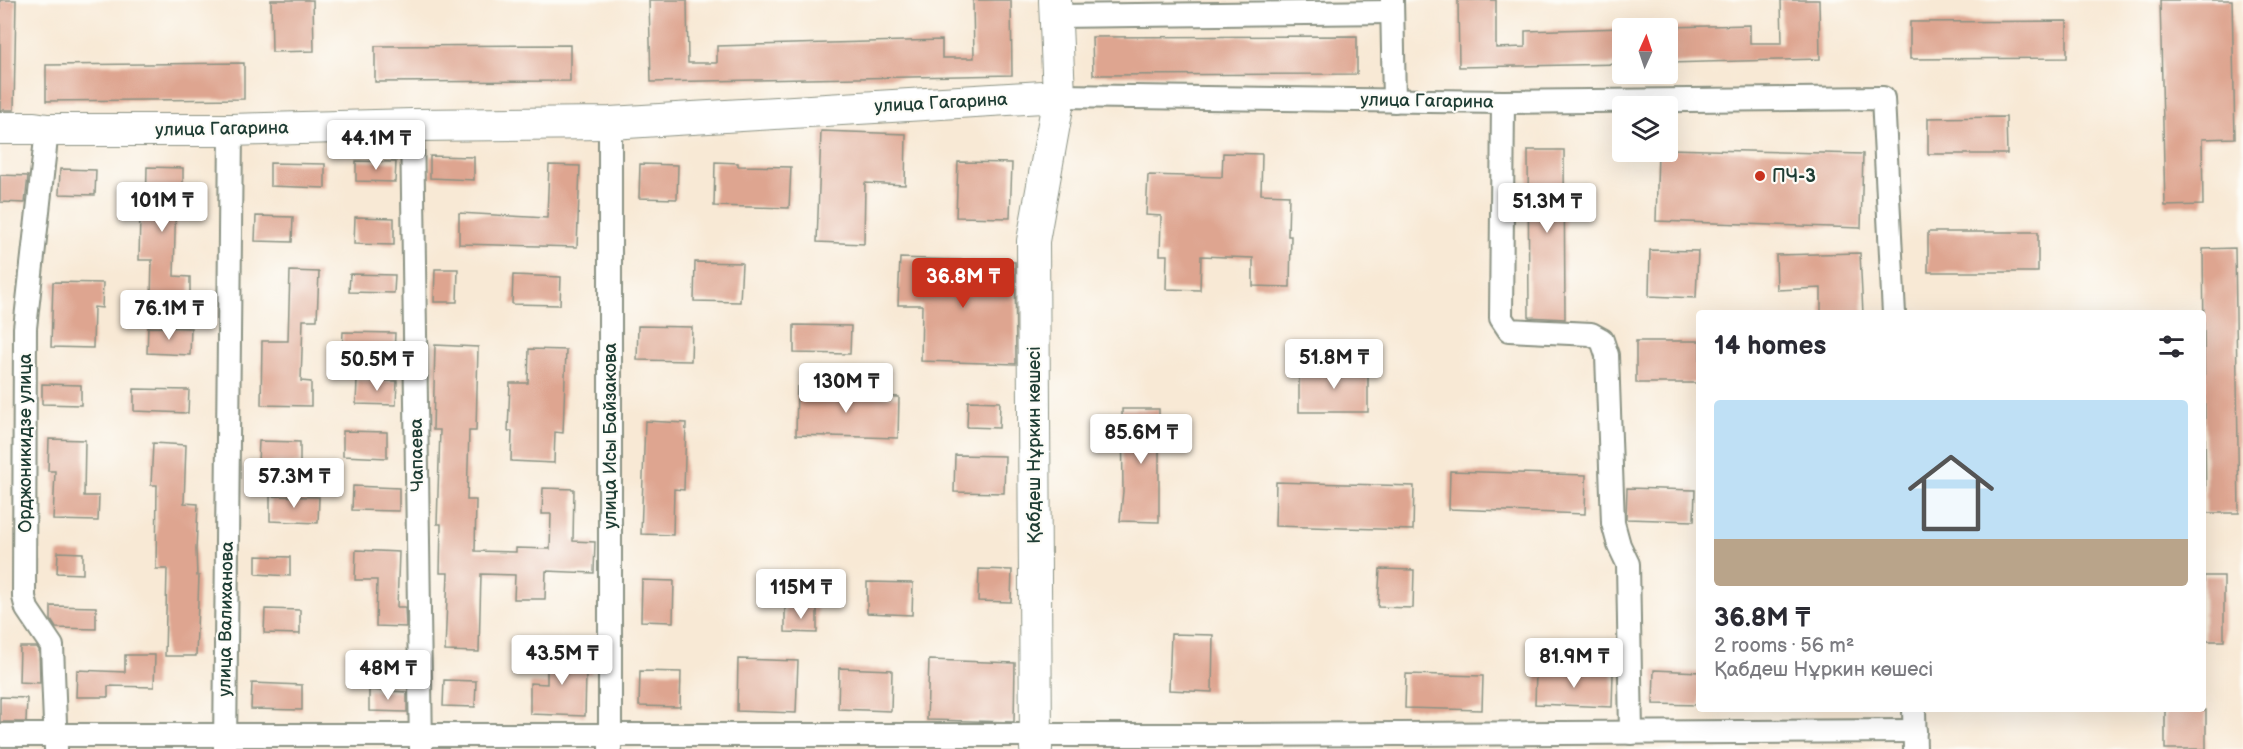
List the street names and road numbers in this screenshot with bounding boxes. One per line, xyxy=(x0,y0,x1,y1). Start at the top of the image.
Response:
street label: улица Гагарина xyxy=(874,89,1009,117)
street label: улица Гагарина xyxy=(1360,89,1494,113)
street label: улица Гагарина xyxy=(155,117,289,141)
street label: улица Исы Байзакова xyxy=(600,343,621,529)
street label: Қабдеш Нұркин көшесі xyxy=(1024,346,1045,544)
street label: Орджоникидзе улица xyxy=(15,353,36,533)
street label: Чапаева xyxy=(406,418,428,492)
street label: улица Валиханова xyxy=(214,541,238,697)

